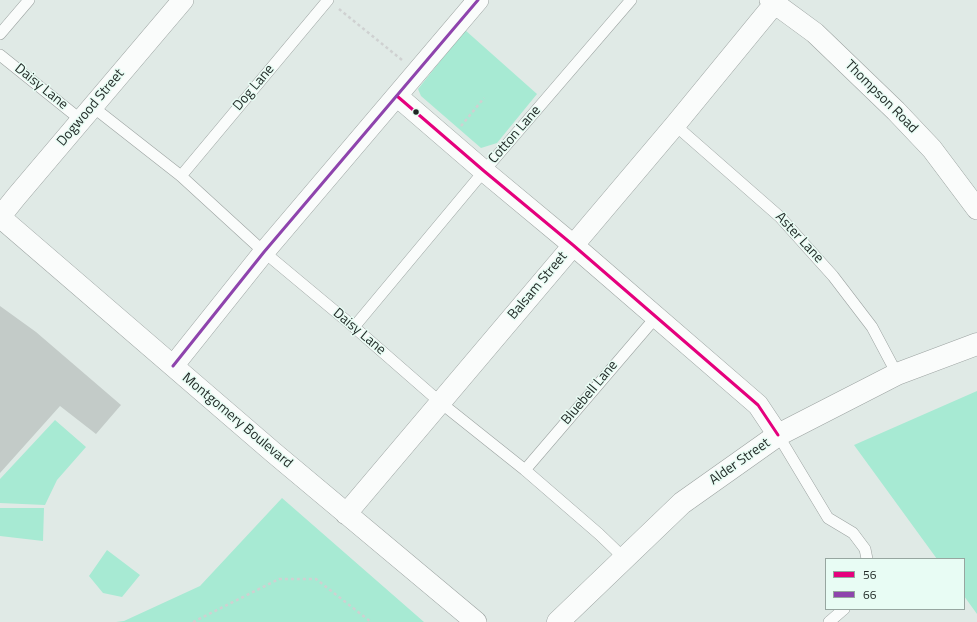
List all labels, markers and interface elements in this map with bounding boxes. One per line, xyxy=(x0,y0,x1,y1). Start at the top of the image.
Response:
street label: Thompson Road xyxy=(841,57,921,137)
street label: Daisy Lane xyxy=(11,60,71,114)
street label: Dog Lane xyxy=(230,62,278,114)
street label: Dogwood Street xyxy=(54,66,128,150)
street label: Cotton Lane xyxy=(485,103,545,167)
unlabelled marker xyxy=(411,107,421,117)
street label: Aster Lane xyxy=(771,209,827,267)
street label: Balsam Street xyxy=(505,249,571,323)
street label: Daisy Lane xyxy=(329,305,389,359)
street label: Bluebell Lane xyxy=(558,357,622,429)
street label: Montgomery Boulevard xyxy=(178,370,296,472)
street label: Alder Street xyxy=(706,435,774,489)
legend xyxy=(825,558,965,610)
text: 56 xyxy=(863,565,876,584)
text: 66 xyxy=(863,585,876,604)

